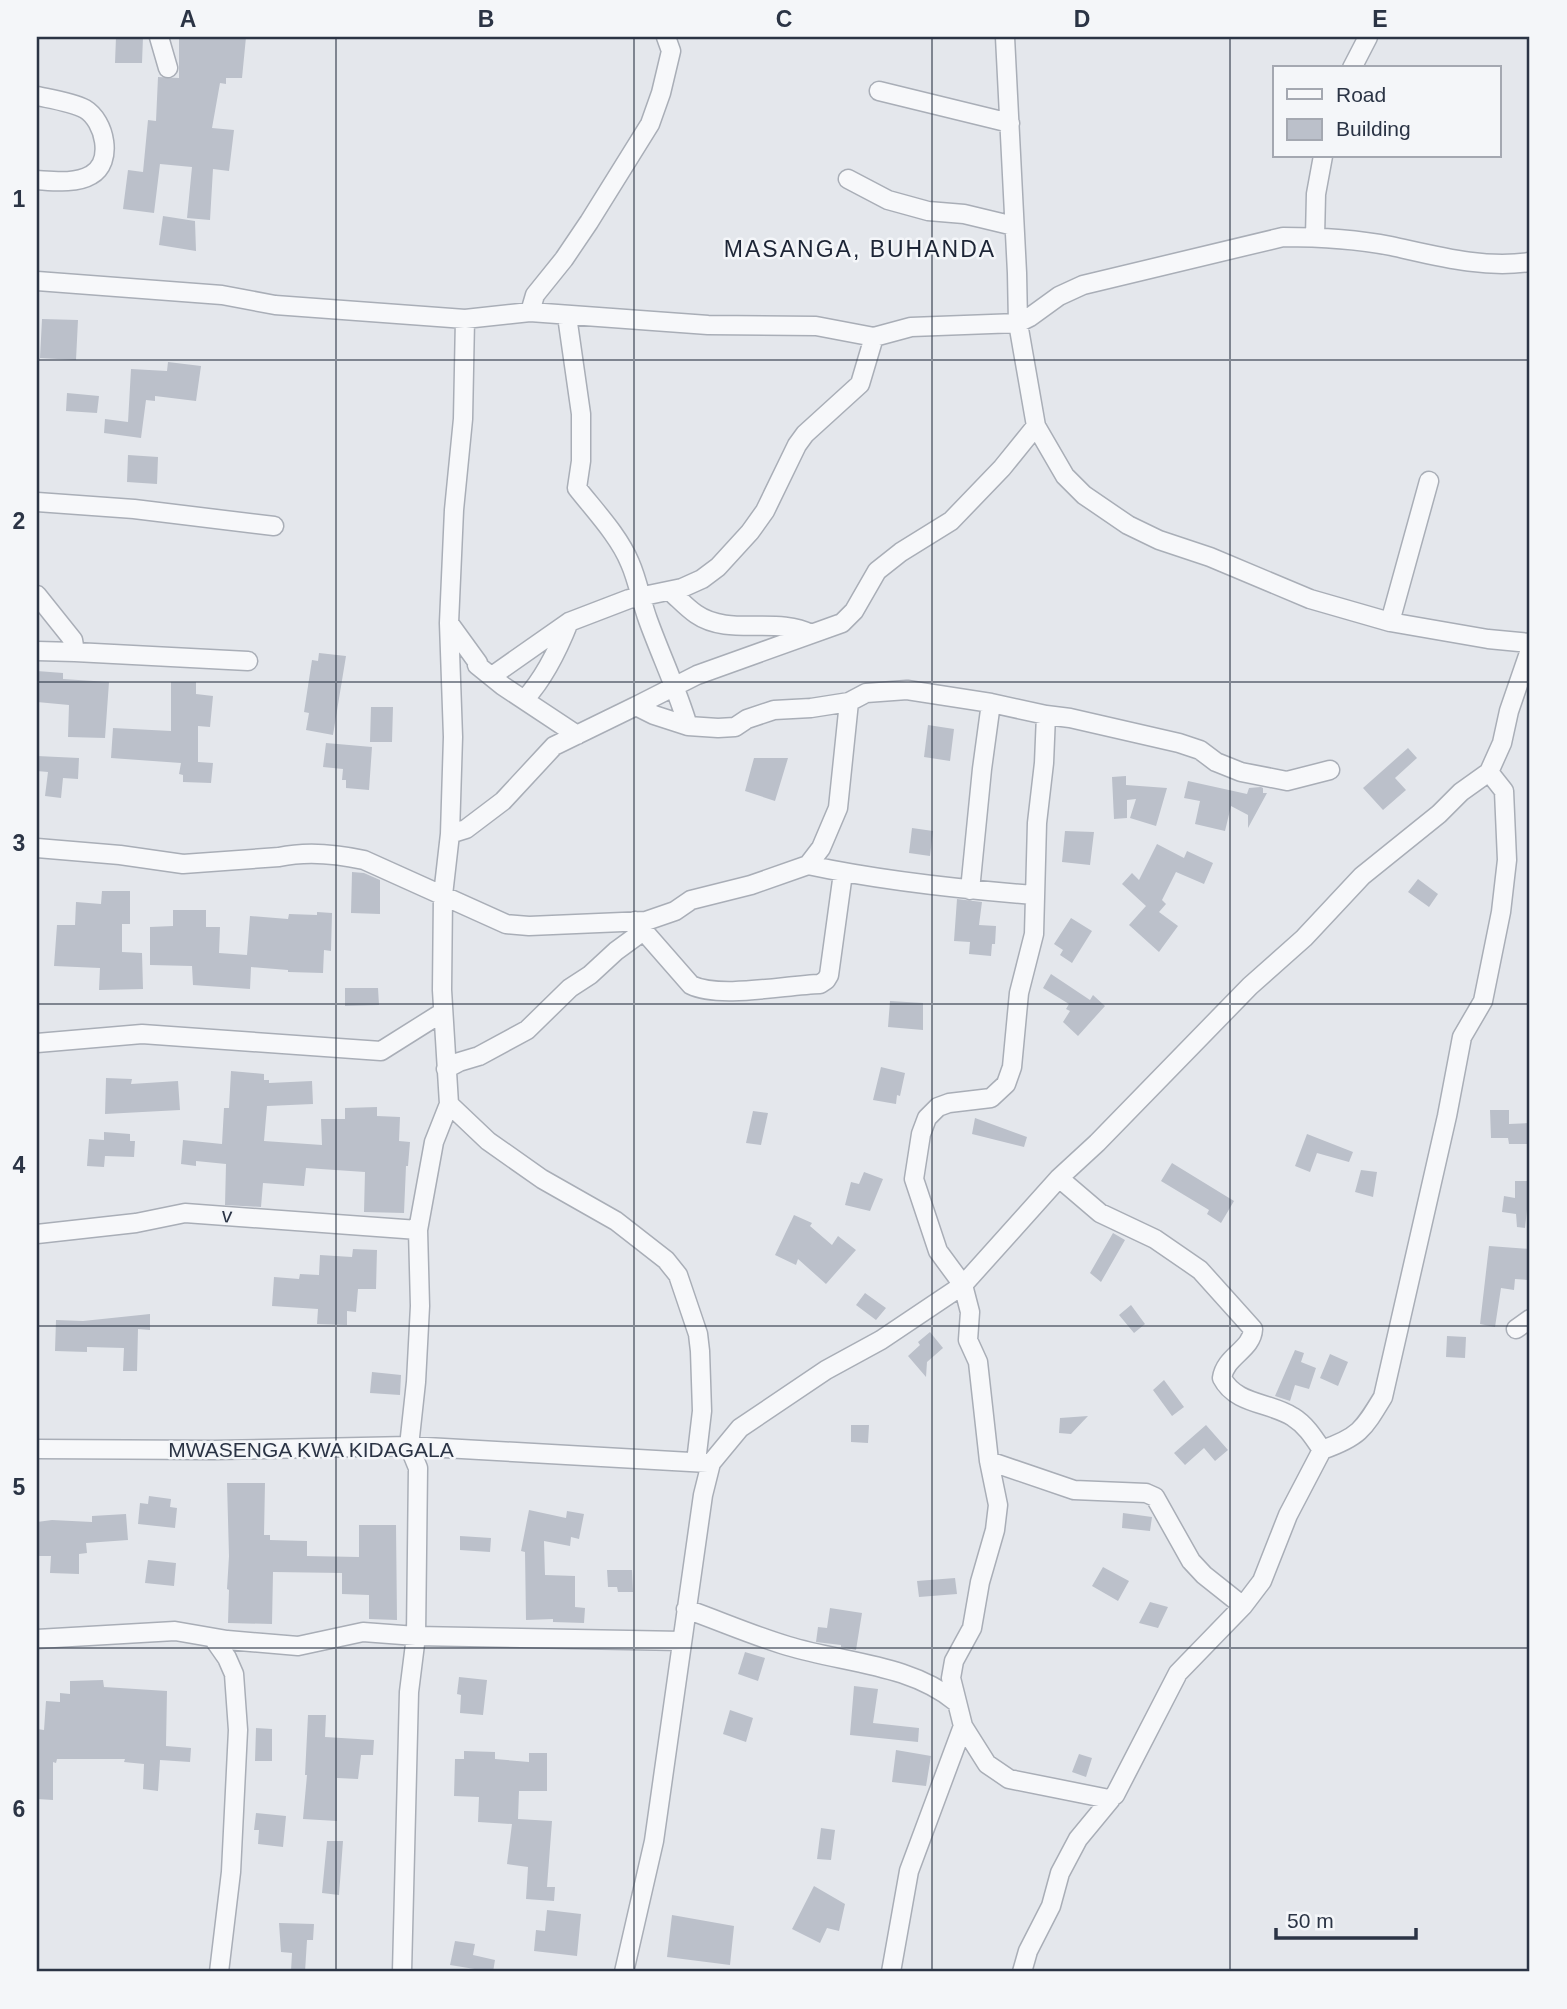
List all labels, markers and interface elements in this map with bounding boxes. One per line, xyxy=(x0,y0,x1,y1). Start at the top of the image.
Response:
text: A xyxy=(180,6,196,32)
text: B xyxy=(478,6,494,32)
text: C xyxy=(776,6,792,32)
text: D xyxy=(1074,6,1090,32)
text: E xyxy=(1372,6,1388,32)
legend xyxy=(1273,66,1500,158)
text: Road xyxy=(1336,83,1386,106)
text: Building xyxy=(1336,117,1411,140)
text: 1 xyxy=(13,186,26,212)
district label: MASANGA, BUHANDA xyxy=(724,236,996,262)
text: 2 xyxy=(13,508,25,534)
text: 3 xyxy=(13,830,25,856)
text: 4 xyxy=(13,1152,26,1178)
street label: v xyxy=(221,1203,234,1227)
street label: MWASENGA KWA KIDAGALA xyxy=(168,1438,454,1461)
text: 5 xyxy=(13,1474,26,1500)
text: 6 xyxy=(13,1796,25,1822)
scale bar xyxy=(1276,1897,1416,1941)
text: 50 m xyxy=(1287,1909,1334,1932)

